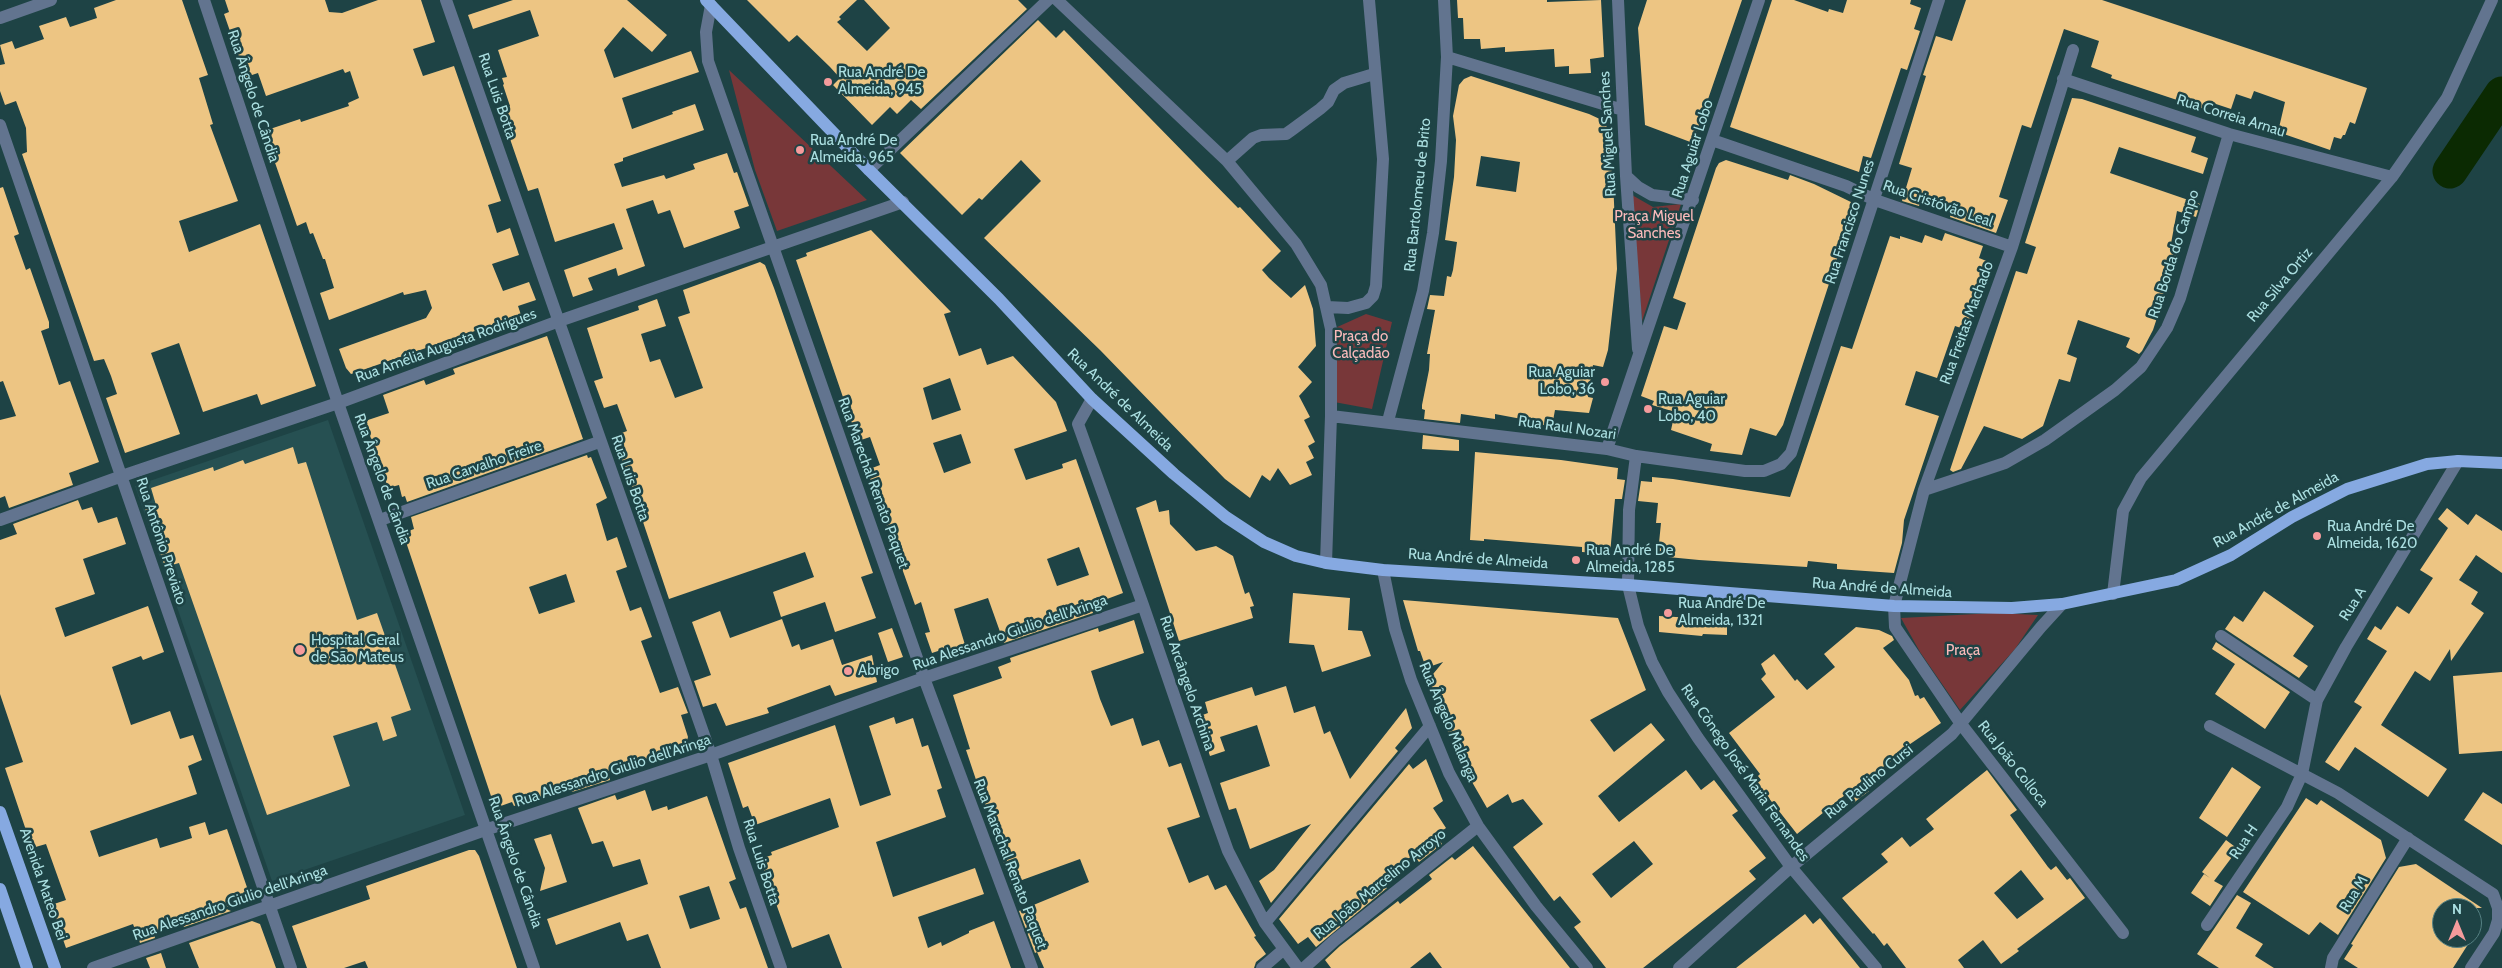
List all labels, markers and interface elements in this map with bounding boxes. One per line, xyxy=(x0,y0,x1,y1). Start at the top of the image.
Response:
street label: Rua Ângelo de Cândia xyxy=(223,28,283,164)
street label: Rua Luis Botta xyxy=(474,51,520,141)
place label: Rua André De Almeida, 945 xyxy=(838,64,925,99)
street label: Rua Miguel Sanches xyxy=(1596,71,1620,197)
marker: Rua André De Almeida, 945 xyxy=(822,76,834,88)
street label: Rua Correia Arnau xyxy=(2174,91,2288,141)
street label: Rua Aguiar Lobo xyxy=(1669,98,1717,200)
street label: Rua Bartolomeu de Brito xyxy=(1401,117,1435,273)
place label: Rua André De Almeida, 965 xyxy=(810,132,897,167)
marker: Rua André De Almeida, 965 xyxy=(794,144,806,156)
street label: Rua Francisco Nunes xyxy=(1821,158,1879,286)
street label: Rua Cristóvão Leal xyxy=(1880,177,1996,231)
street label: Rua Borda do Campo xyxy=(2145,187,2203,321)
park label: Praça Miguel Sanches xyxy=(1614,208,1694,243)
street label: Rua Silva Ortiz xyxy=(2244,244,2316,326)
street label: Rua Freitas Machado xyxy=(1936,259,1998,387)
street label: Rua Amélia Augusta Rodrigues xyxy=(353,305,539,387)
park label: Praça do Calçadão xyxy=(1332,328,1390,363)
street label: Rua André de Almeida xyxy=(1063,345,1177,455)
place label: Rua Aguiar Lobo, 36 xyxy=(1528,364,1595,399)
marker: Rua Aguiar Lobo, 36 xyxy=(1599,376,1611,388)
place label: Rua Aguiar Lobo, 40 xyxy=(1658,391,1725,426)
street label: Rua Marechal Renato Paquet xyxy=(834,395,912,571)
marker: Rua Aguiar Lobo, 40 xyxy=(1642,403,1654,415)
street label: Rua Ângelo de Cândia xyxy=(350,411,414,547)
street label: Rua Raul Nozari xyxy=(1517,412,1617,444)
street label: Rua Luis Botta xyxy=(607,433,653,523)
street label: Rua Carvalho Freire xyxy=(424,437,544,493)
street label: Rua André de Almeida xyxy=(2210,468,2342,552)
street label: Rua Antônio Previato xyxy=(132,475,190,607)
place label: Rua André De Almeida, 1620 xyxy=(2327,518,2418,553)
marker: Rua André De Almeida, 1620 xyxy=(2311,530,2323,542)
place label: Rua André De Almeida, 1285 xyxy=(1586,542,1675,577)
street label: Rua André de Almeida xyxy=(1407,545,1549,573)
marker: Rua André De Almeida, 1285 xyxy=(1570,554,1582,566)
street label: Rua André de Almeida xyxy=(1811,574,1953,602)
street label: Rua A xyxy=(2336,584,2370,624)
street label: Rua Alessandro Giulio dell'Aringa xyxy=(910,591,1110,675)
place label: Rua André De Almeida, 1321 xyxy=(1678,595,1765,630)
marker: Rua André De Almeida, 1321 xyxy=(1662,607,1674,619)
street label: Rua Arcângelo Archina xyxy=(1156,613,1218,753)
place label: Hospital Geral de São Mateus xyxy=(311,632,404,667)
park label: Praça xyxy=(1946,642,1980,660)
marker: Hospital Geral de São Mateus xyxy=(293,643,307,657)
street label: Rua Ângelo Malanga xyxy=(1415,659,1481,785)
place label: Abrigo xyxy=(858,662,899,680)
marker: Abrigo xyxy=(842,665,854,677)
street label: Rua Cônego José Maria Fernandes xyxy=(1677,681,1813,865)
street label: Rua João Colloca xyxy=(1974,717,2052,811)
street label: Rua Alessandro Giulio dell'Aringa xyxy=(513,731,713,811)
street label: Rua Paulino Cursi xyxy=(1821,741,1917,823)
street label: Rua Marechal Renato Paquet xyxy=(969,776,1051,952)
street label: Rua Ângelo de Cândia xyxy=(484,794,546,930)
street label: Rua Luis Botta xyxy=(739,817,783,907)
street label: Rua H xyxy=(2226,821,2262,863)
street label: Rua João Marcelino Arroyo xyxy=(1310,825,1450,943)
street label: Avenida Mateo Bei xyxy=(15,826,71,942)
street label: Rua Alessandro Giulio dell'Aringa xyxy=(130,861,330,945)
street label: Rua M xyxy=(2336,872,2372,916)
north arrow xyxy=(2432,898,2482,948)
text: N xyxy=(2452,900,2462,918)

